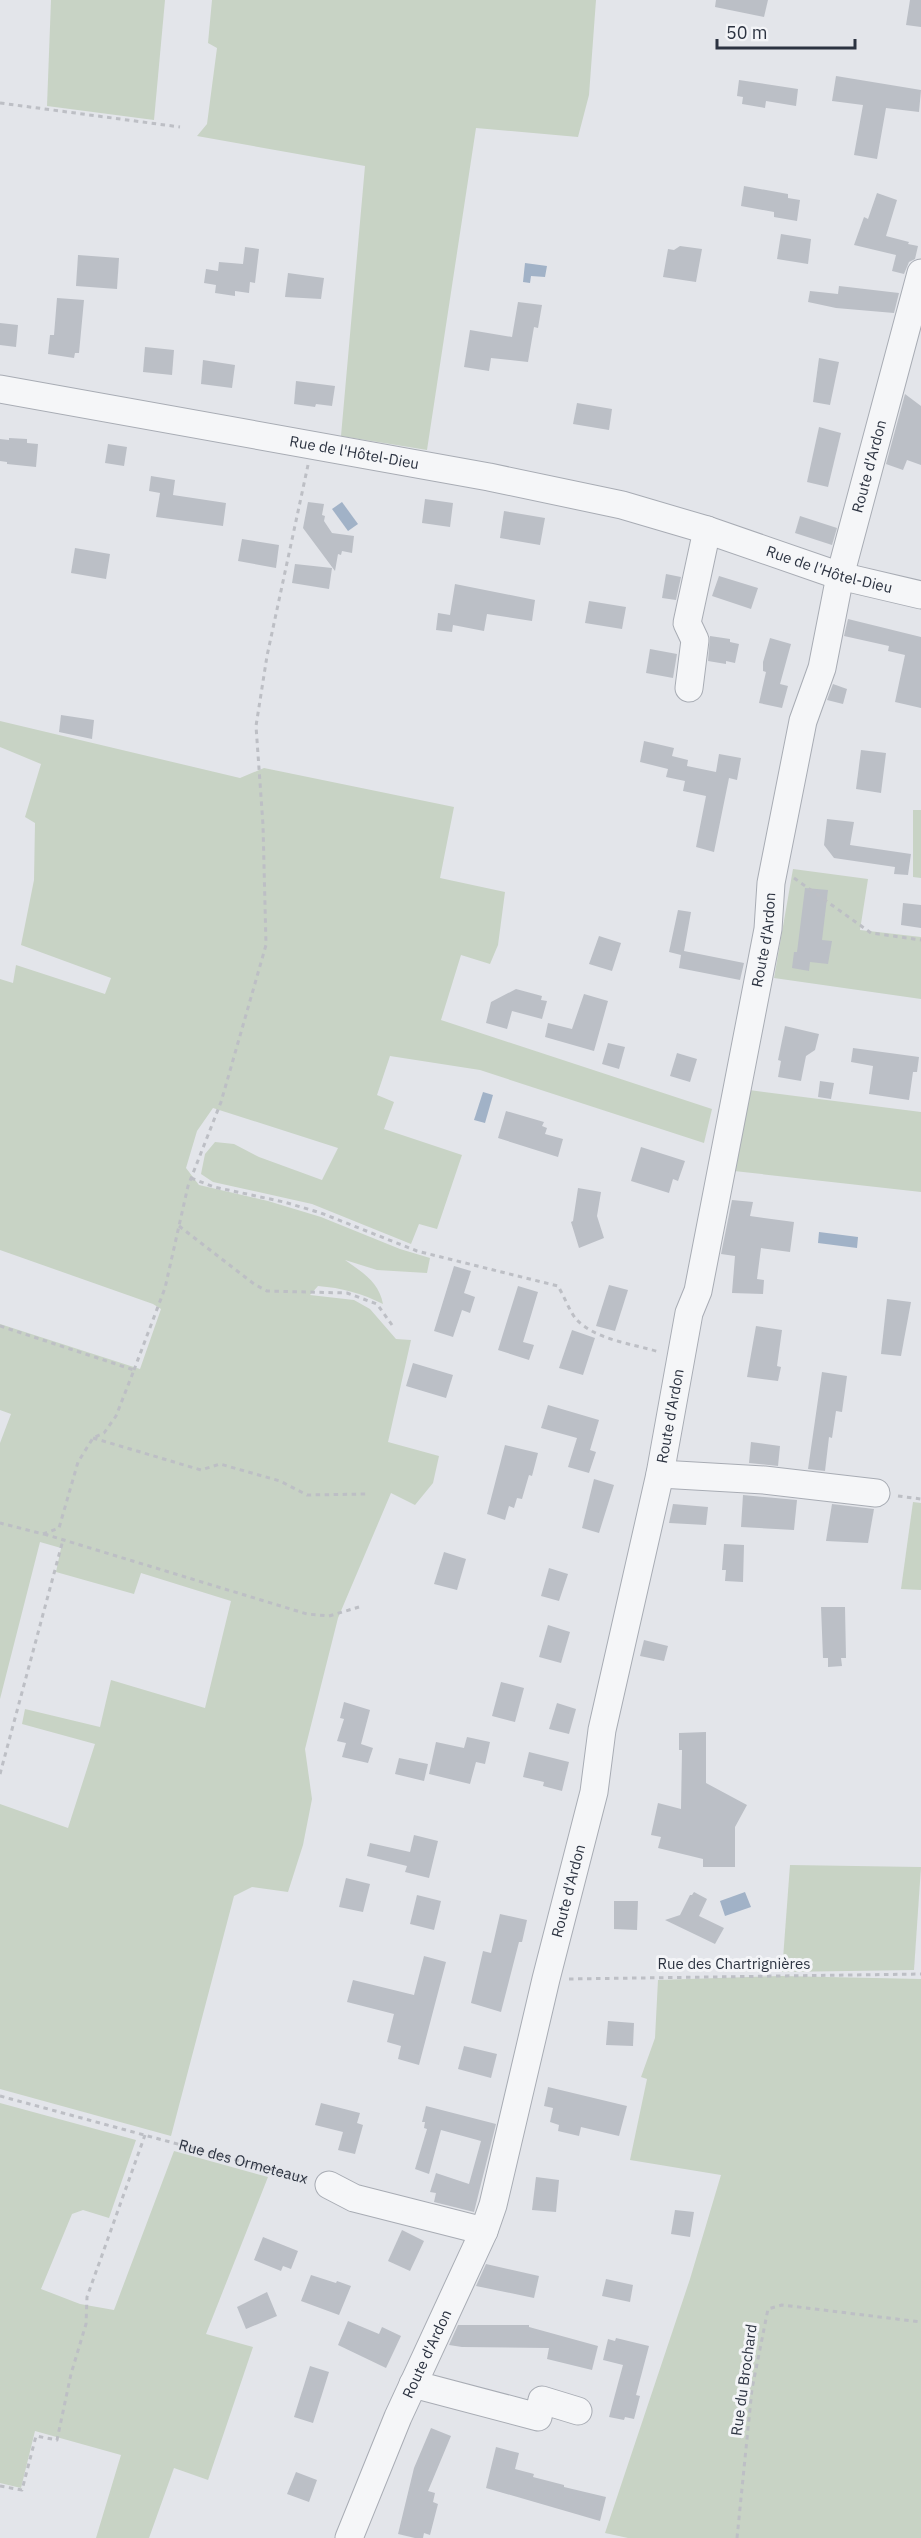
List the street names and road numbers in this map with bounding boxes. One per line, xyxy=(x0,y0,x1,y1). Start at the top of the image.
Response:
street label: Route d'Ardon xyxy=(847,418,890,515)
street label: Rue de l'Hôtel-Dieu xyxy=(288,431,421,473)
street label: Rue de l'Hôtel-Dieu xyxy=(764,541,894,597)
street label: Route d'Ardon xyxy=(747,892,779,989)
street label: Route d'Ardon xyxy=(652,1367,688,1465)
street label: Route d'Ardon xyxy=(547,1842,589,1940)
street label: Rue des Chartrignières xyxy=(657,1954,811,1973)
street label: Rue des Ormeteaux xyxy=(177,2135,310,2188)
street label: Route d'Ardon xyxy=(398,2306,455,2401)
street label: Rue du Brochard xyxy=(726,2323,761,2437)

